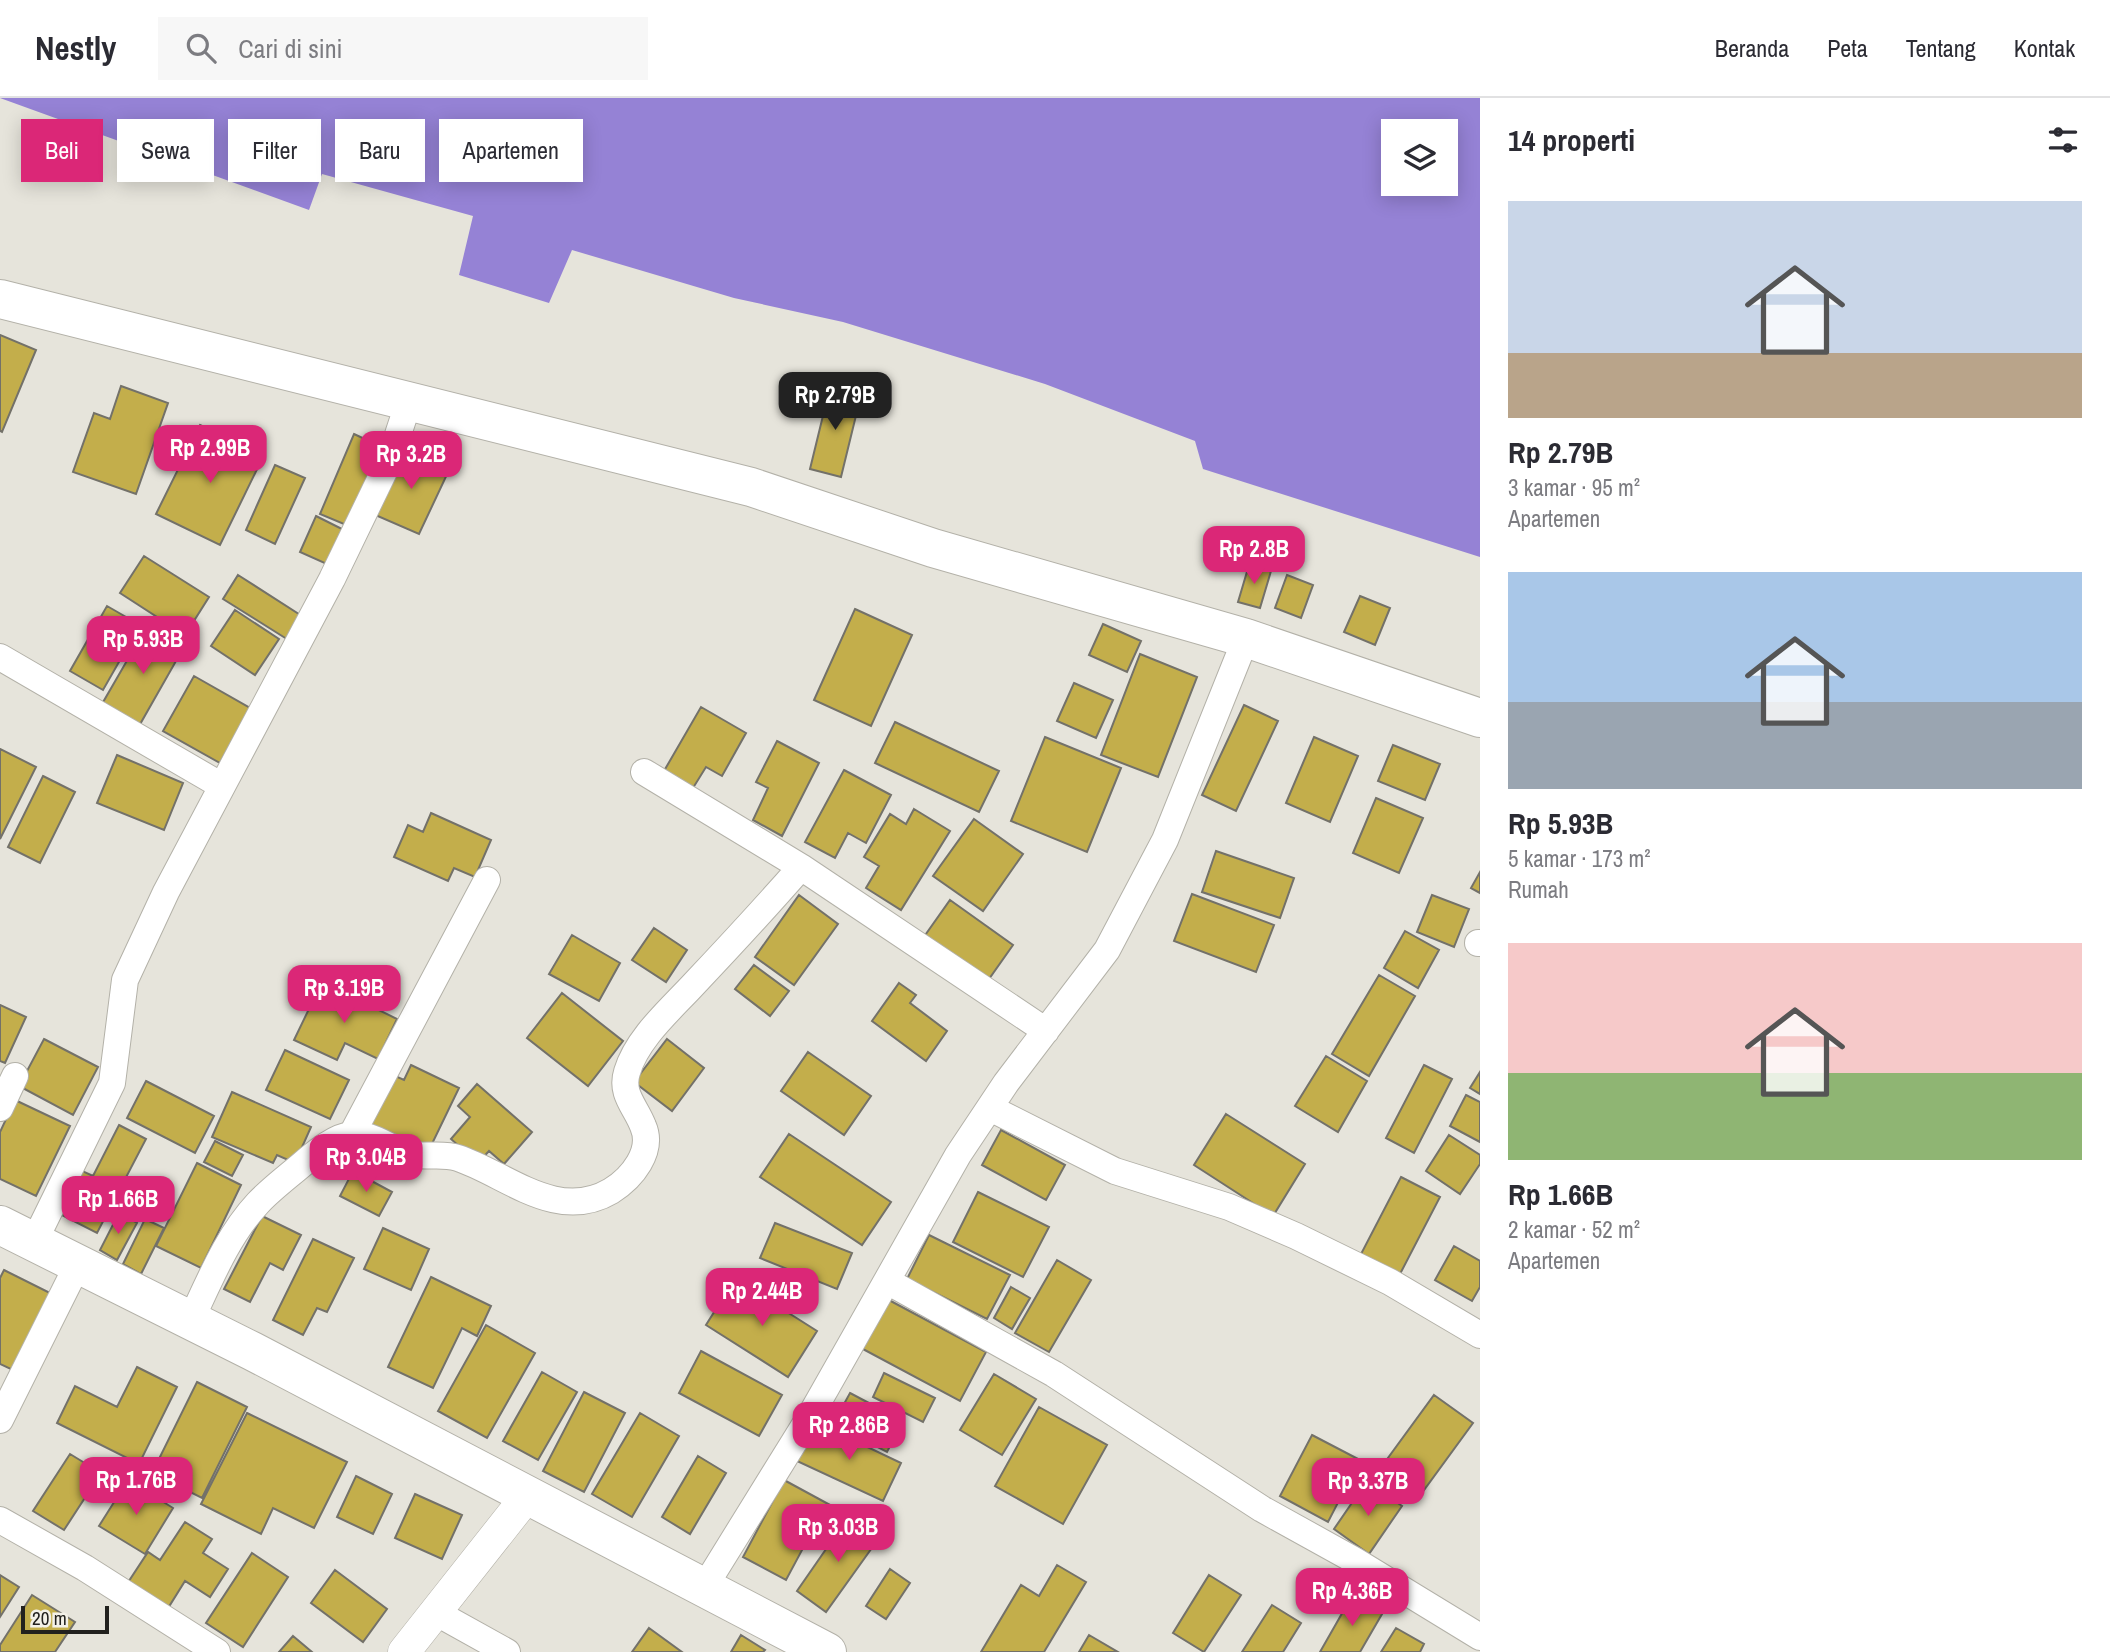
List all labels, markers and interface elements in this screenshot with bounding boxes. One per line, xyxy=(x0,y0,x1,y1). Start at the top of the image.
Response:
search box xyxy=(158,17,648,80)
text: Nestly xyxy=(35,26,116,70)
icon: search xyxy=(182,29,220,67)
text: Cari di sini xyxy=(238,31,343,66)
text: Beranda xyxy=(1715,32,1789,64)
text: Peta xyxy=(1827,32,1868,64)
text: Tentang xyxy=(1906,32,1976,64)
text: Kontak xyxy=(2014,32,2075,64)
chip: Beli xyxy=(21,119,103,182)
chip: Sewa xyxy=(117,119,214,182)
chip: Filter xyxy=(228,119,321,182)
chip: Baru xyxy=(335,119,425,182)
chip: Apartemen xyxy=(439,119,583,182)
map controls xyxy=(1381,119,1458,196)
button: layers xyxy=(1381,119,1458,196)
text: 14 properti xyxy=(1508,120,1635,160)
icon: filters xyxy=(2044,121,2082,159)
icon: home xyxy=(1732,247,1858,373)
pin: Rp 2.79B xyxy=(763,372,907,432)
text: Rp 2.79B xyxy=(795,379,875,410)
pin: Rp 2.99B xyxy=(138,426,282,485)
text: Rp 2.99B xyxy=(170,432,250,463)
pin: Rp 3.2B xyxy=(346,432,476,491)
text: Rp 2.79B xyxy=(1508,432,1613,472)
text: Rp 3.2B xyxy=(376,438,446,469)
text: 3 kamar · 95 m² xyxy=(1508,472,1640,503)
text: Apartemen xyxy=(1508,503,1600,534)
pin: Rp 2.8B xyxy=(1189,526,1319,586)
text: Rp 2.8B xyxy=(1219,533,1289,564)
pin: Rp 5.93B xyxy=(71,616,215,676)
icon: home xyxy=(1732,618,1858,744)
text: Rp 5.93B xyxy=(103,623,183,654)
text: Rp 5.93B xyxy=(1508,803,1613,843)
text: 5 kamar · 173 m² xyxy=(1508,843,1651,874)
text: Rumah xyxy=(1508,874,1569,905)
pin: Rp 3.19B xyxy=(272,965,416,1025)
text: Rp 3.19B xyxy=(304,972,384,1003)
icon: home xyxy=(1732,989,1858,1115)
pin: Rp 3.04B xyxy=(294,1134,438,1194)
text: Rp 3.04B xyxy=(326,1141,406,1172)
text: Rp 1.66B xyxy=(1508,1174,1613,1214)
pin: Rp 1.66B xyxy=(46,1176,190,1236)
text: Rp 1.66B xyxy=(78,1183,158,1214)
text: 2 kamar · 52 m² xyxy=(1508,1214,1640,1245)
text: Apartemen xyxy=(1508,1245,1600,1276)
pin: Rp 2.44B xyxy=(690,1268,834,1328)
text: Rp 2.44B xyxy=(722,1275,802,1306)
pin: Rp 2.86B xyxy=(777,1402,921,1462)
text: Rp 2.86B xyxy=(809,1409,889,1440)
pin: Rp 1.76B xyxy=(64,1458,208,1517)
pin: Rp 3.37B xyxy=(1296,1458,1440,1518)
text: Rp 1.76B xyxy=(96,1464,176,1495)
text: Rp 3.37B xyxy=(1328,1465,1408,1496)
pin: Rp 3.03B xyxy=(766,1504,910,1564)
text: Rp 3.03B xyxy=(798,1511,878,1542)
pin: Rp 4.36B xyxy=(1280,1568,1424,1628)
text: Rp 4.36B xyxy=(1312,1575,1392,1606)
scale bar xyxy=(21,1603,108,1635)
text: 20 m xyxy=(32,1605,67,1631)

